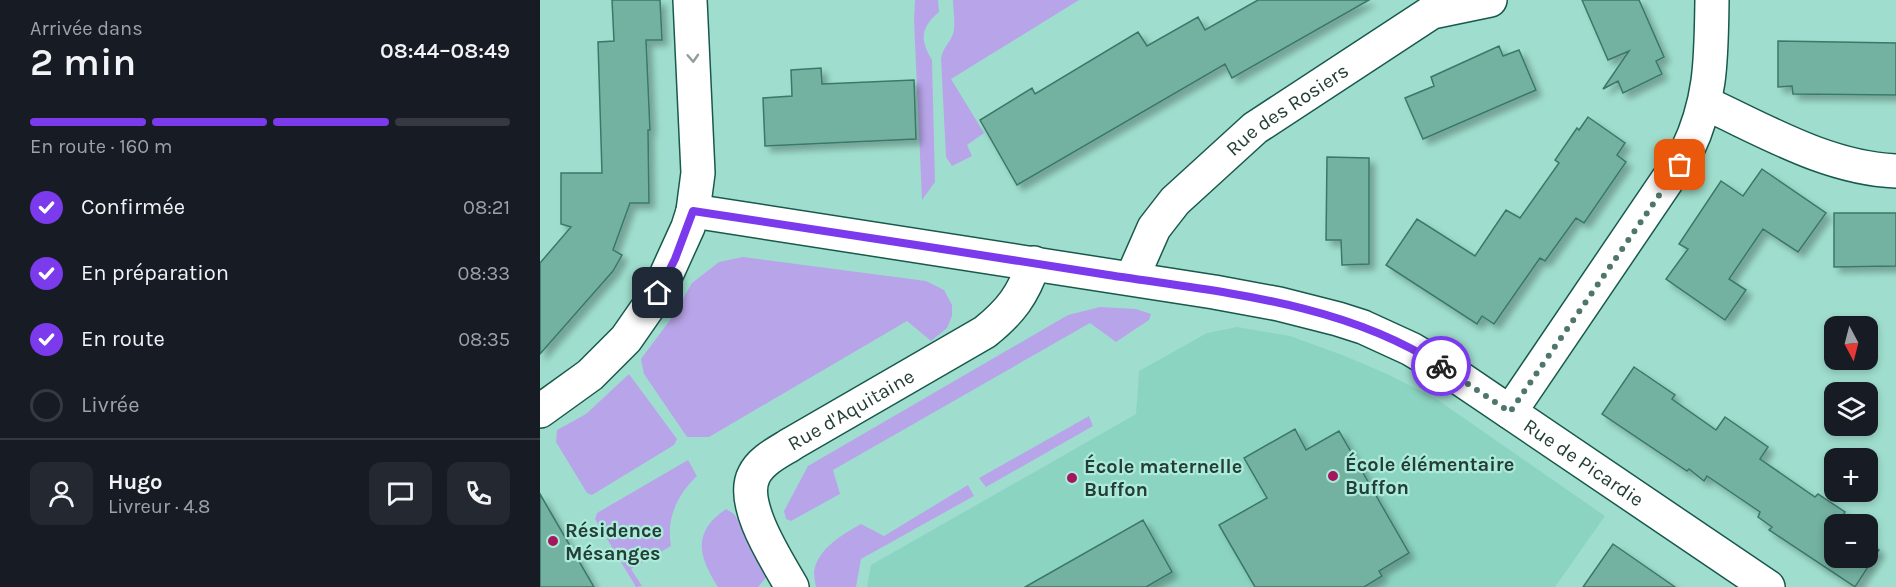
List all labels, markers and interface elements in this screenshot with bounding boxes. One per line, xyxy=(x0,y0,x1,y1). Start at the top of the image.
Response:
text: Arrivée dans xyxy=(30,17,143,40)
text: 08:44–08:49 xyxy=(380,38,510,64)
text: 2 min xyxy=(30,39,136,85)
one-way arrow xyxy=(687,54,700,63)
street label: Rue des Rosiers xyxy=(1221,59,1353,161)
text: En route · 160 m xyxy=(30,135,173,158)
pin xyxy=(1654,139,1705,190)
icon: bag xyxy=(1663,148,1696,181)
icon: check xyxy=(30,191,63,224)
text: Confirmée xyxy=(81,194,185,220)
text: 08:21 xyxy=(463,196,510,219)
icon: check xyxy=(30,257,63,290)
text: En préparation xyxy=(81,260,229,286)
text: 08:33 xyxy=(458,262,510,285)
pin xyxy=(632,267,683,318)
icon: home xyxy=(641,276,674,309)
north arrow xyxy=(1824,316,1878,370)
map controls xyxy=(1824,316,1878,568)
icon: check xyxy=(30,323,63,356)
text: En route xyxy=(81,326,165,352)
text: 08:35 xyxy=(458,328,510,351)
courier xyxy=(1411,336,1471,396)
icon: bike xyxy=(1425,350,1458,383)
street label: Rue d'Aquitaine xyxy=(784,364,918,456)
button: layers xyxy=(1824,382,1878,436)
text: Livrée xyxy=(81,392,139,418)
street label: Rue de Picardie xyxy=(1519,414,1648,511)
button: + xyxy=(1824,448,1878,502)
place label: École élémentaire Buffon xyxy=(1345,451,1514,499)
place label: École maternelle Buffon xyxy=(1084,453,1242,501)
button: person xyxy=(30,462,93,525)
button: chat xyxy=(369,462,432,525)
button: phone xyxy=(447,462,510,525)
text: Hugo xyxy=(108,469,163,495)
marker: École élémentaire Buffon xyxy=(1326,469,1340,483)
marker: École maternelle Buffon xyxy=(1065,471,1079,485)
text: Livreur · 4.8 xyxy=(108,495,210,518)
button: − xyxy=(1824,514,1878,568)
place label: Résidence Mésanges xyxy=(565,519,662,565)
marker: Résidence Mésanges xyxy=(546,534,560,548)

